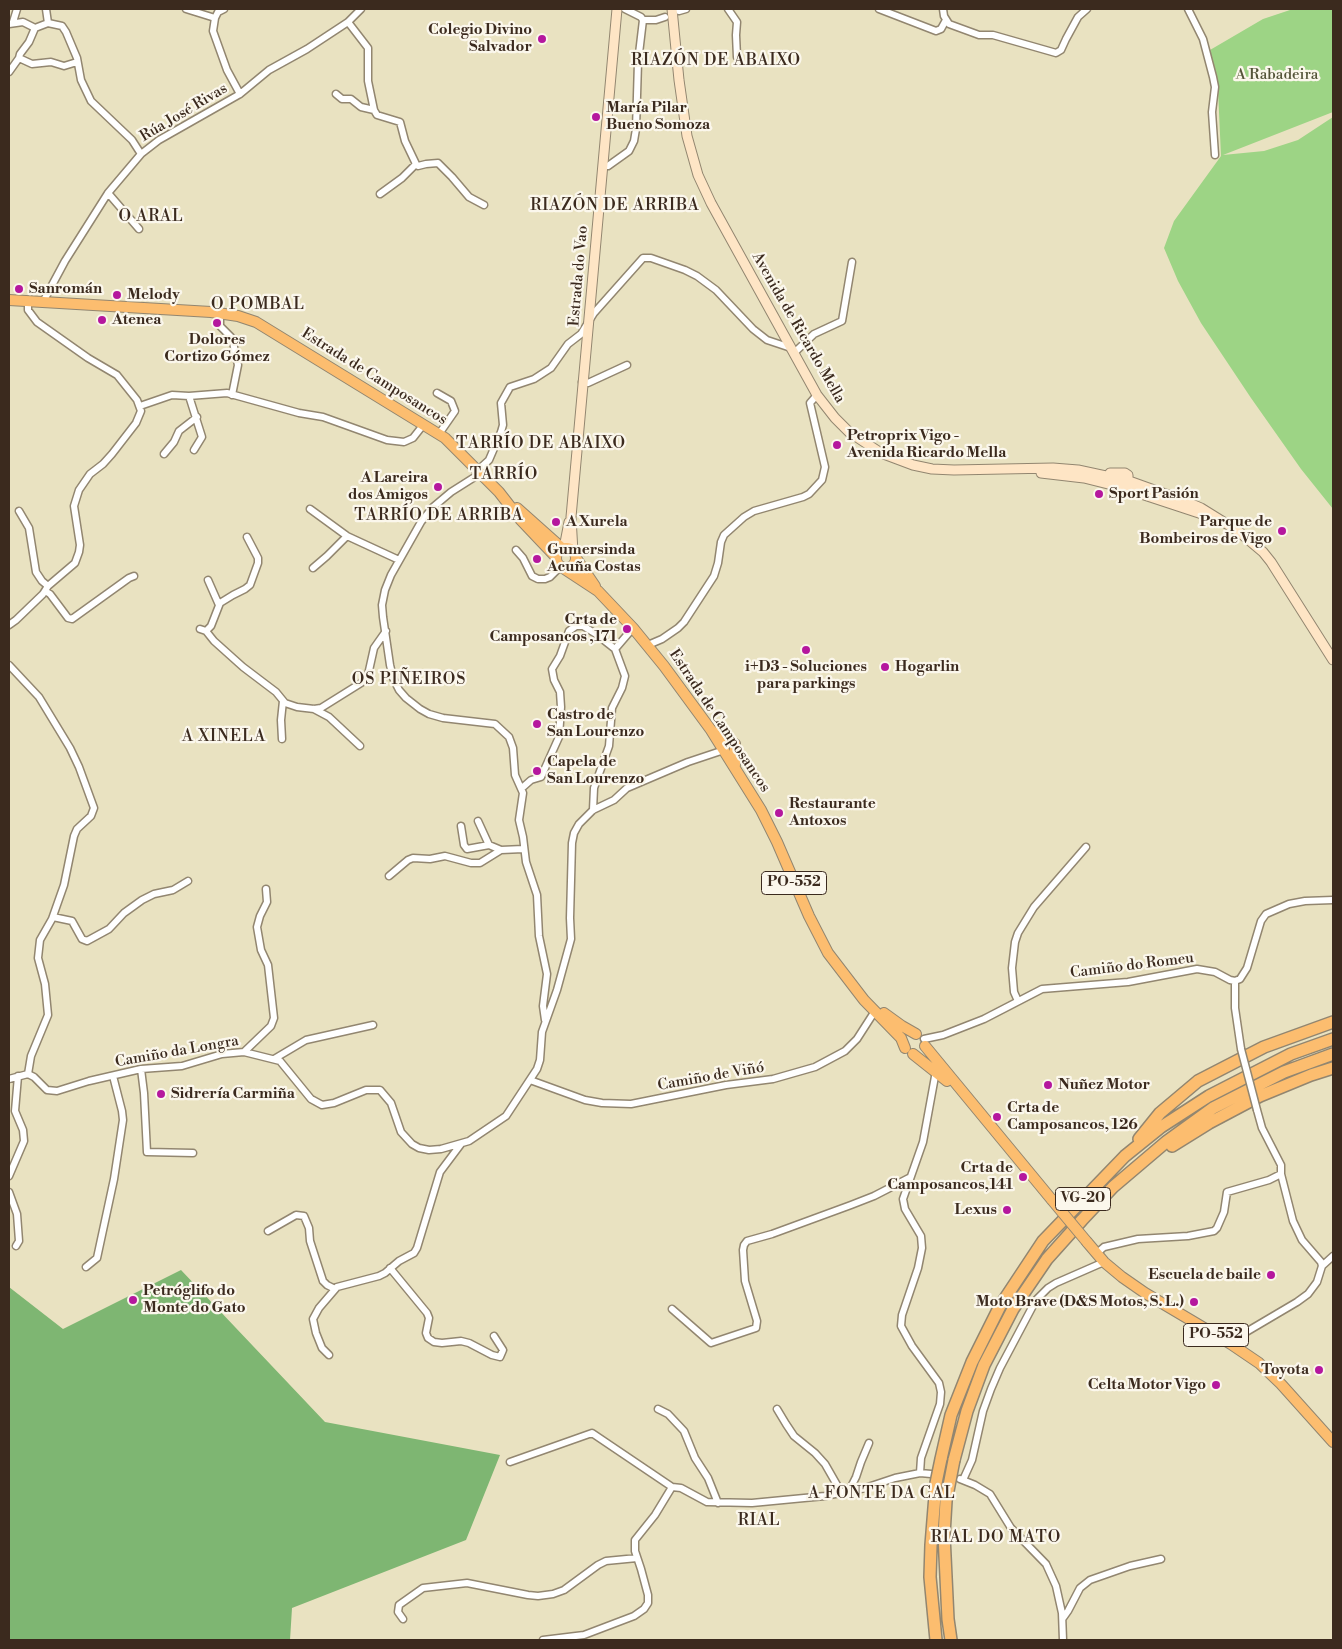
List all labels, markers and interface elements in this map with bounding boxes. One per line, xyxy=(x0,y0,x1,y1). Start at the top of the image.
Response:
place label: Colegio Divino Salvador xyxy=(428,21,532,56)
marker: Colegio Divino Salvador xyxy=(536,33,548,45)
district label: RIAZÓN DE ABAIXO xyxy=(629,51,803,71)
park label: A Rabadeira xyxy=(1236,66,1318,84)
street label: Rúa José Rivas xyxy=(137,80,231,146)
place label: María Pilar Bueno Somoza xyxy=(606,99,710,134)
marker: María Pilar Bueno Somoza xyxy=(590,111,602,123)
district label: RIAZÓN DE ARRIBA xyxy=(528,196,702,216)
district label: O ARAL xyxy=(118,207,184,227)
street label: Estrada do Vao xyxy=(566,225,592,327)
street label: Avenida de Ricardo Mella xyxy=(747,250,849,406)
place label: Sanromán xyxy=(29,280,102,298)
marker: Sanromán xyxy=(13,283,25,295)
place label: Melody xyxy=(127,286,180,304)
marker: Melody xyxy=(111,289,123,301)
district label: O POMBAL xyxy=(210,295,306,315)
place label: Atenea xyxy=(112,311,161,329)
marker: Atenea xyxy=(96,314,108,326)
marker: Dolores Cortizo Gómez xyxy=(211,317,223,329)
street label: Estrada de Camposancos xyxy=(298,325,450,429)
place label: Dolores Cortizo Gómez xyxy=(164,331,270,366)
place label: Petroprix Vigo - Avenida Ricardo Mella xyxy=(847,427,1006,462)
district label: TARRÍO DE ABAIXO xyxy=(454,434,628,454)
marker: Petroprix Vigo - Avenida Ricardo Mella xyxy=(831,439,843,451)
district label: TARRÍO xyxy=(469,465,539,485)
place label: A Lareira dos Amigos xyxy=(348,469,428,504)
marker: A Lareira dos Amigos xyxy=(432,481,444,493)
place label: Sport Pasión xyxy=(1109,485,1199,503)
marker: Sport Pasión xyxy=(1093,488,1105,500)
district label: TARRÍO DE ARRIBA xyxy=(352,506,526,526)
place label: A Xurela xyxy=(566,513,628,531)
place label: Parque de Bombeiros de Vigo xyxy=(1139,513,1272,548)
marker: A Xurela xyxy=(550,516,562,528)
marker: Parque de Bombeiros de Vigo xyxy=(1276,525,1288,537)
place label: Gumersinda Acuña Costas xyxy=(547,541,641,576)
marker: Gumersinda Acuña Costas xyxy=(531,553,543,565)
place label: Crta de Camposancos ,171 xyxy=(490,611,617,646)
marker: Crta de Camposancos ,171 xyxy=(621,623,633,635)
marker: i+D3 - Soluciones para parkings xyxy=(800,644,812,656)
street label: Estrada de Camposancos xyxy=(664,646,774,796)
place label: i+D3 - Soluciones para parkings xyxy=(745,658,867,693)
place label: Hogarlin xyxy=(895,658,959,676)
marker: Hogarlin xyxy=(879,661,891,673)
district label: OS PIÑEIROS xyxy=(350,670,468,690)
place label: Castro de San Lourenzo xyxy=(547,706,644,741)
marker: Castro de San Lourenzo xyxy=(531,718,543,730)
district label: A XINELA xyxy=(181,727,267,747)
place label: Capela de San Lourenzo xyxy=(547,753,644,788)
marker: Capela de San Lourenzo xyxy=(531,765,543,777)
place label: Restaurante Antoxos xyxy=(789,795,876,830)
marker: Restaurante Antoxos xyxy=(773,807,785,819)
road number: PO-552 xyxy=(762,871,826,894)
street label: Camiño do Romeu xyxy=(1069,949,1195,983)
street label: Camiño da Longra xyxy=(114,1032,240,1072)
street label: Camiño de Viñó xyxy=(656,1059,766,1095)
place label: Nuñez Motor xyxy=(1058,1076,1150,1094)
marker: Nuñez Motor xyxy=(1042,1079,1054,1091)
place label: Sidrería Carmiña xyxy=(171,1085,295,1103)
marker: Sidrería Carmiña xyxy=(155,1088,167,1100)
place label: Crta de Camposancos, 126 xyxy=(1007,1099,1138,1134)
marker: Crta de Camposancos, 126 xyxy=(991,1111,1003,1123)
place label: Crta de Camposancos,141 xyxy=(887,1159,1013,1194)
marker: Crta de Camposancos,141 xyxy=(1017,1171,1029,1183)
road number: VG-20 xyxy=(1056,1188,1110,1210)
place label: Lexus xyxy=(954,1201,997,1219)
marker: Lexus xyxy=(1001,1204,1013,1216)
place label: Escuela de baile xyxy=(1148,1266,1261,1284)
marker: Escuela de baile xyxy=(1265,1269,1277,1281)
place label: Petróglifo do Monte do Gato xyxy=(143,1282,246,1317)
place label: Moto Brave (D&S Motos, S. L.) xyxy=(976,1293,1184,1311)
marker: Petróglifo do Monte do Gato xyxy=(127,1294,139,1306)
marker: Moto Brave (D&S Motos, S. L.) xyxy=(1188,1296,1200,1308)
road number: PO-552 xyxy=(1184,1324,1248,1346)
place label: Toyota xyxy=(1261,1361,1309,1379)
marker: Toyota xyxy=(1313,1364,1325,1376)
place label: Celta Motor Vigo xyxy=(1088,1376,1206,1394)
marker: Celta Motor Vigo xyxy=(1210,1379,1222,1391)
district label: A FONTE DA CAL xyxy=(807,1484,957,1504)
district label: RIAL xyxy=(737,1511,781,1531)
district label: RIAL DO MATO xyxy=(929,1528,1063,1548)

